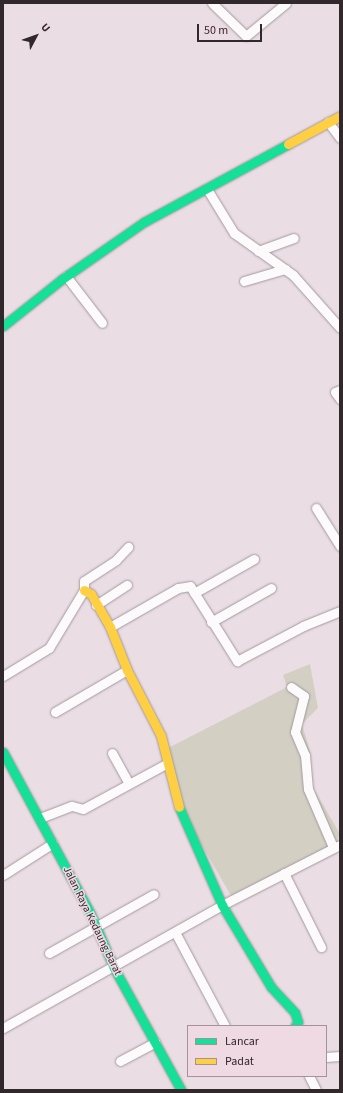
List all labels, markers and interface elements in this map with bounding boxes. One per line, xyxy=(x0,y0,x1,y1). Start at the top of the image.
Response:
north arrow xyxy=(16,16,56,56)
scale bar xyxy=(199,16,264,42)
text: U xyxy=(37,20,53,35)
text: 50 m xyxy=(204,22,228,39)
street label: Jalan Raya Kedaung Barat xyxy=(60,864,124,978)
legend xyxy=(187,1025,327,1077)
text: Lancar xyxy=(225,1033,259,1050)
text: Padat xyxy=(225,1053,254,1070)

